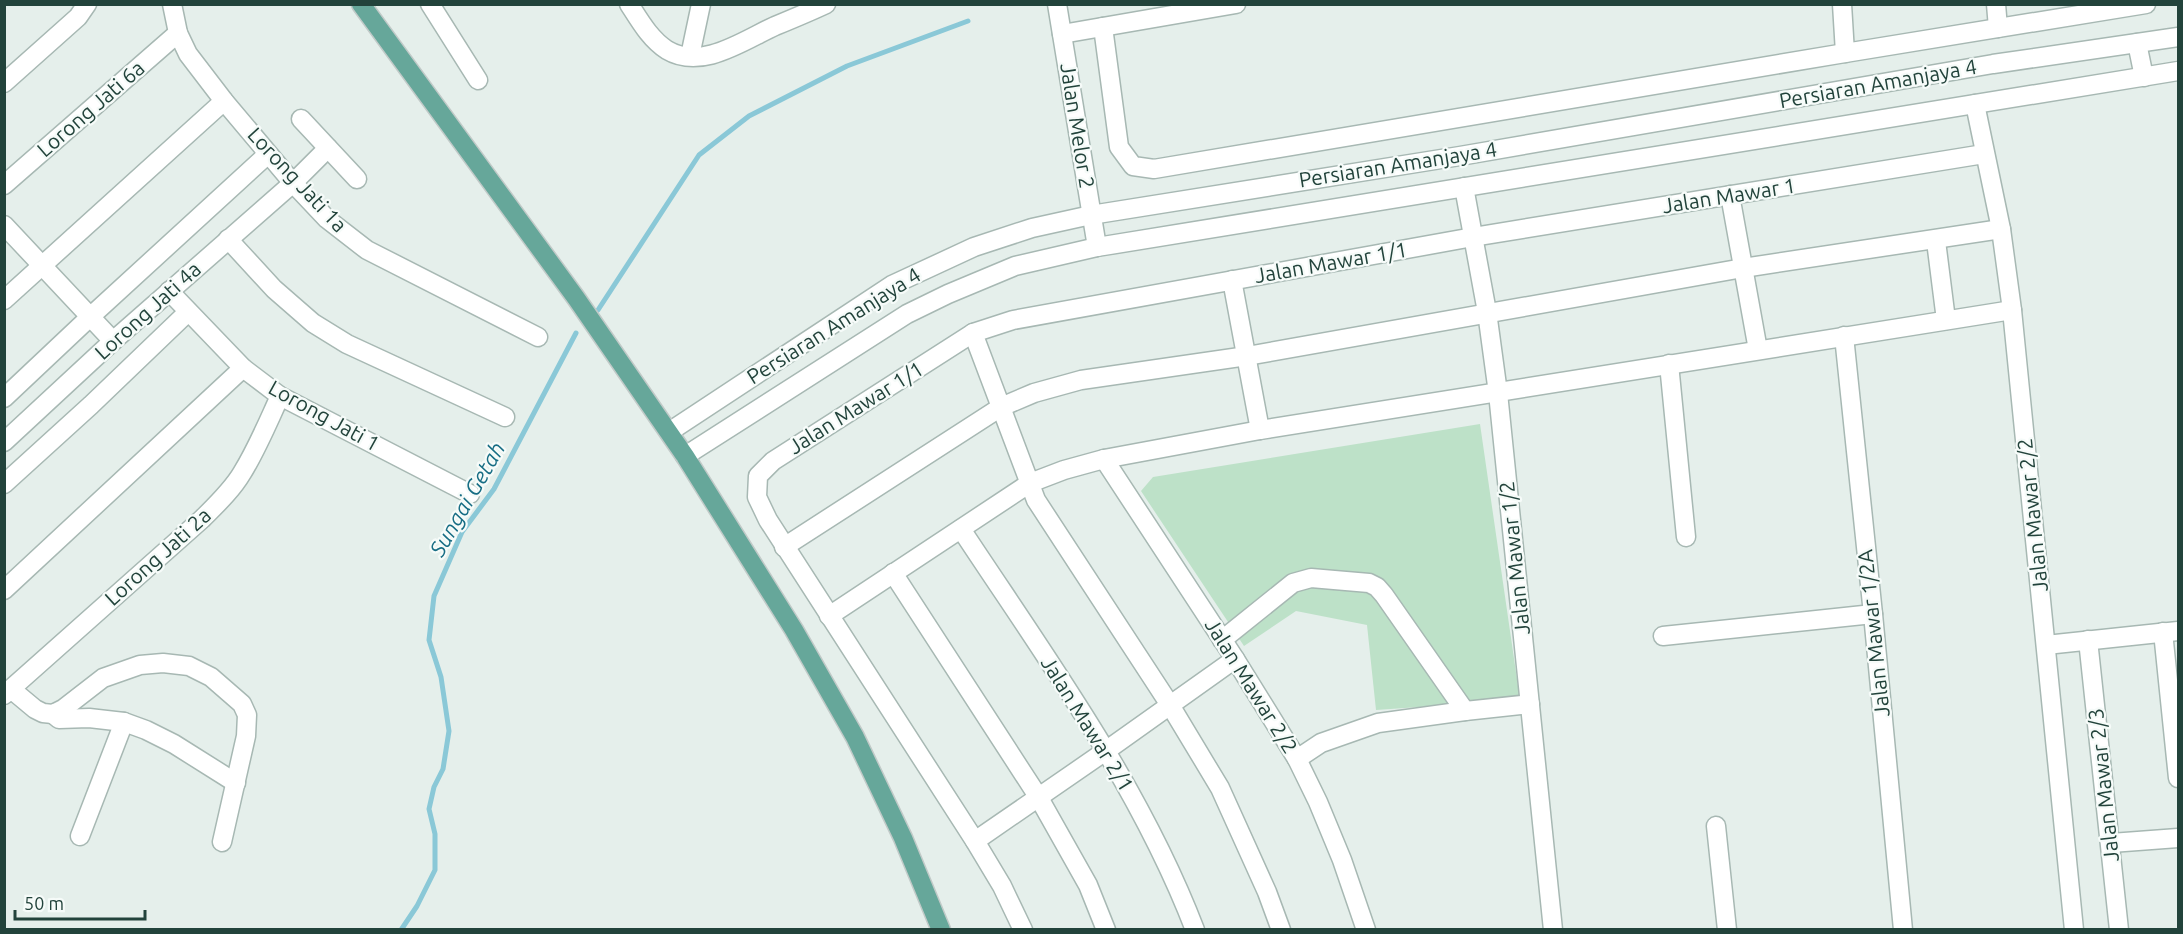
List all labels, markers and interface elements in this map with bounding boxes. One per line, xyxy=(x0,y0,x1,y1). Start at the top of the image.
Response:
street label: Persiaran Amanjaya 4 xyxy=(1777,54,1978,112)
street label: Lorong Jati 6a xyxy=(32,55,149,161)
street label: Jalan Melor 2 xyxy=(1056,61,1100,190)
street label: Lorong Jati 1a xyxy=(243,122,352,237)
street label: Persiaran Amanjaya 4 xyxy=(1297,136,1499,192)
street label: Jalan Mawar 1 xyxy=(1660,173,1797,217)
street label: Jalan Mawar 1/1 xyxy=(1253,237,1409,287)
street label: Lorong Jati 4a xyxy=(90,257,205,364)
street label: Persiaran Amanjaya 4 xyxy=(742,262,925,388)
street label: Jalan Mawar 1/1 xyxy=(784,356,927,458)
street label: Lorong Jati 1 xyxy=(265,375,384,455)
water label: Sungai Getah xyxy=(423,437,509,561)
street label: Jalan Mawar 2/2 xyxy=(2012,437,2052,593)
street label: Jalan Mawar 1/2 xyxy=(1494,480,1534,636)
street label: Lorong Jati 2a xyxy=(100,503,215,610)
street label: Jalan Mawar 1/2A xyxy=(1852,548,1894,718)
street label: Jalan Mawar 2/2 xyxy=(1201,614,1303,757)
street label: Jalan Mawar 2/1 xyxy=(1037,652,1139,795)
street label: Jalan Mawar 2/3 xyxy=(2083,707,2123,863)
scale bar xyxy=(15,883,146,921)
text: 50 m xyxy=(24,893,64,913)

